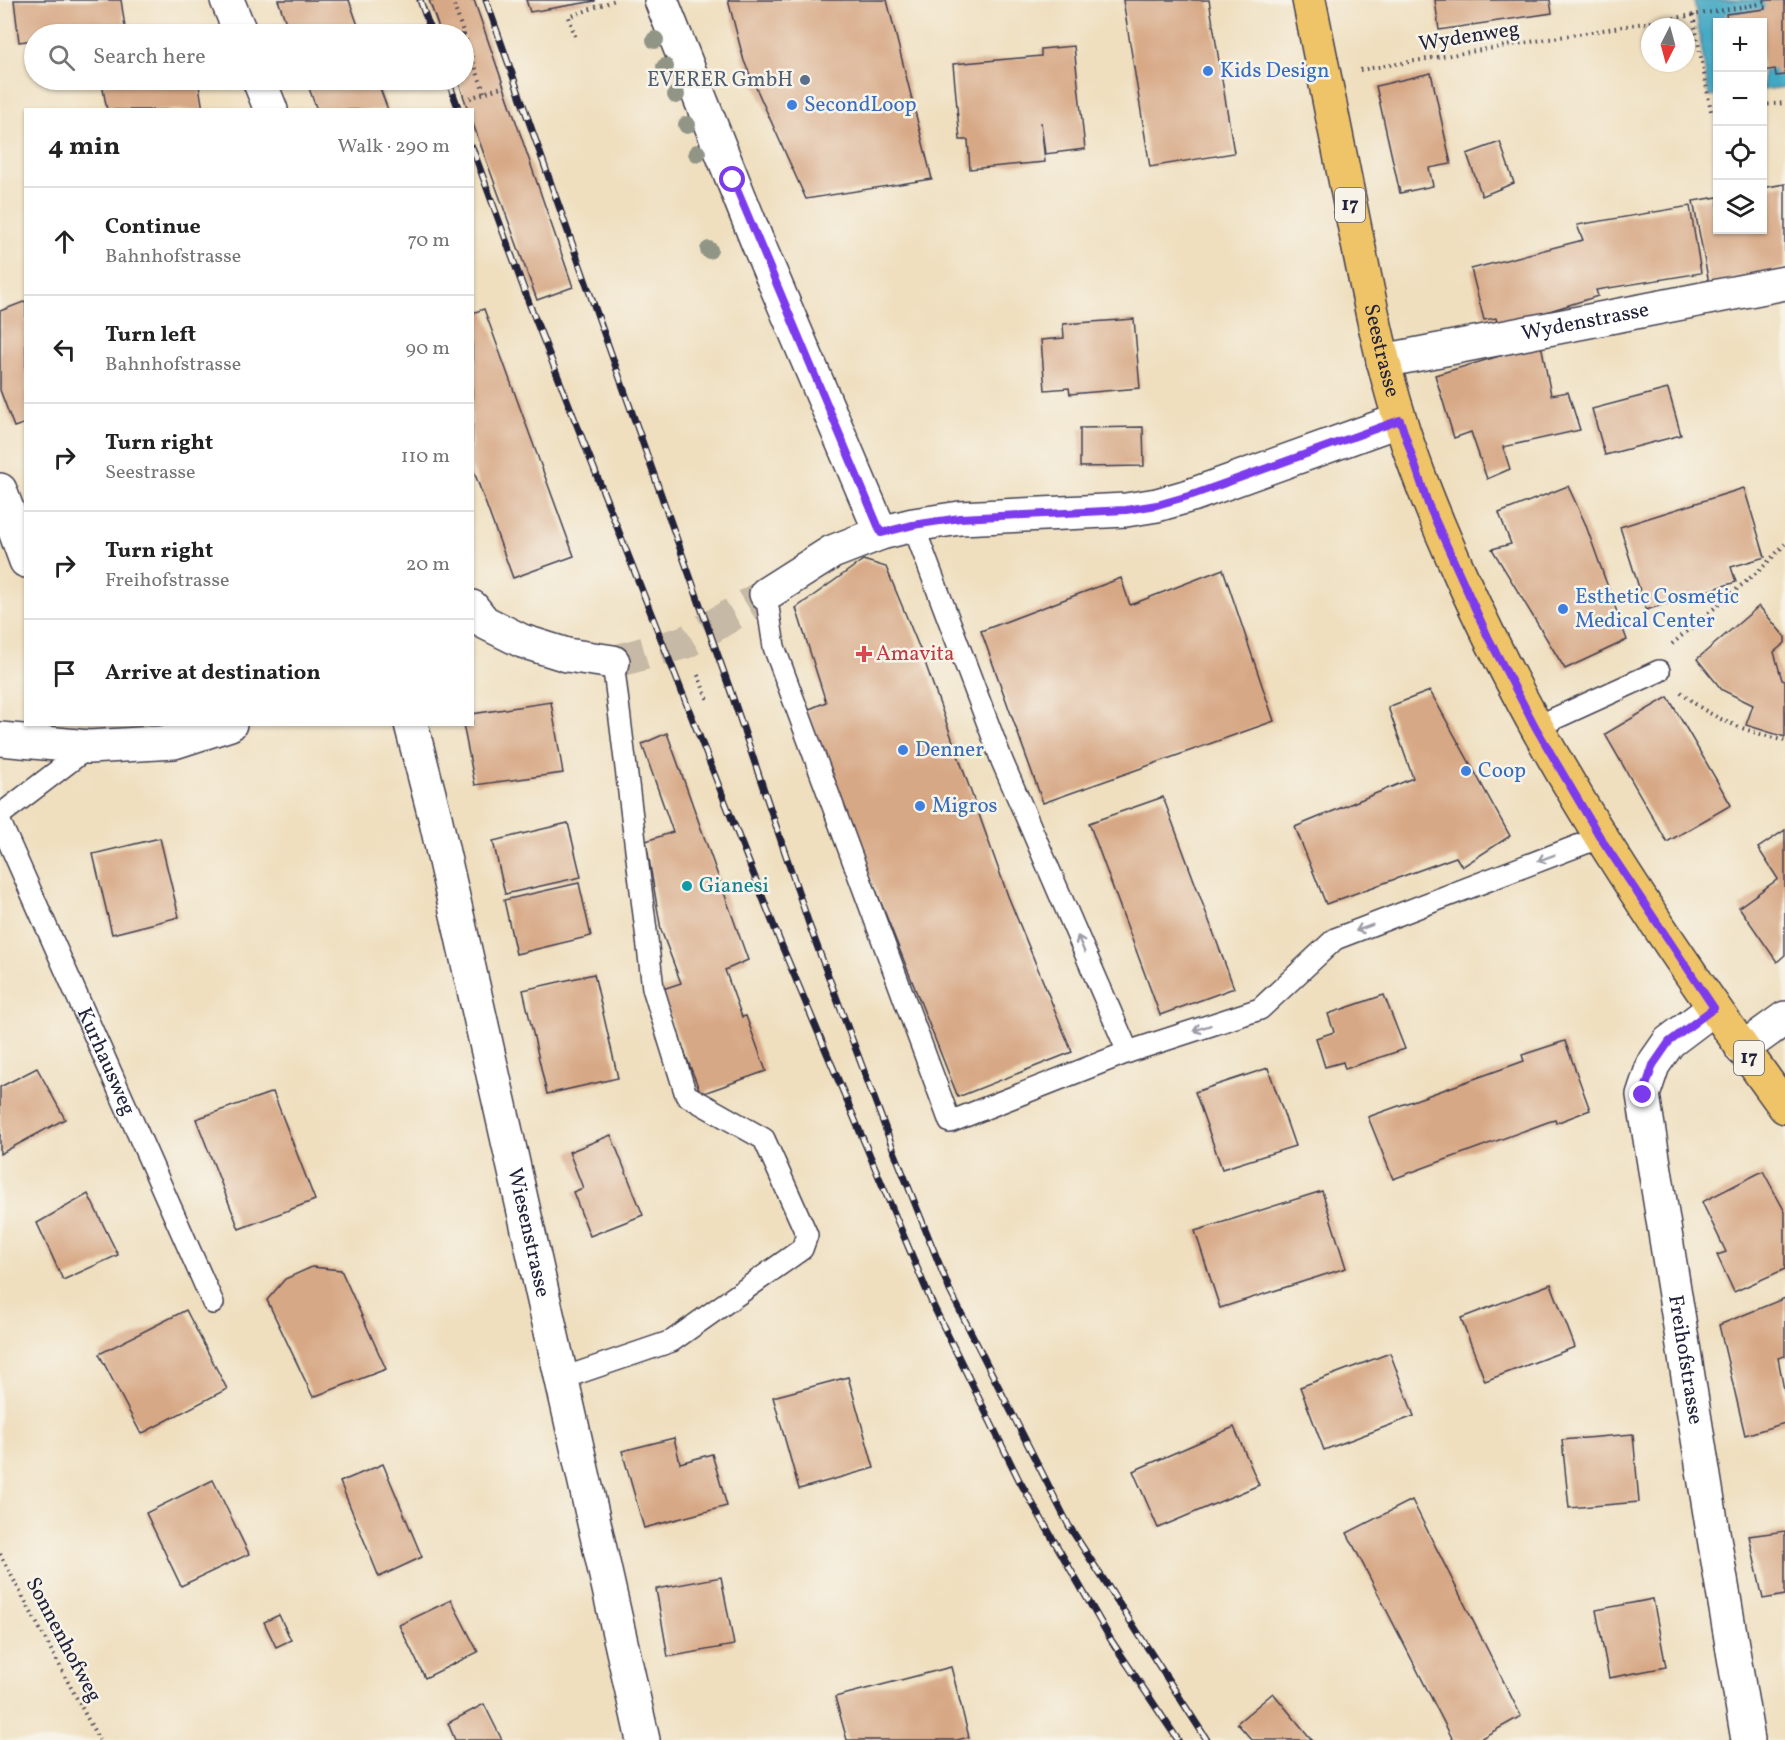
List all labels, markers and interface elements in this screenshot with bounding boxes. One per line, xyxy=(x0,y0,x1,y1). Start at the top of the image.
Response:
street label: Wydenweg xyxy=(1417,15,1521,59)
north arrow xyxy=(1641,18,1695,72)
map controls xyxy=(1713,18,1767,234)
button: + xyxy=(1713,18,1767,72)
search box xyxy=(24,24,474,90)
icon: search xyxy=(45,41,78,74)
text: Search here xyxy=(93,42,206,73)
place label: Kids Design xyxy=(1220,57,1329,86)
marker: Kids Design xyxy=(1201,64,1215,78)
place label: EVERER GmbH xyxy=(647,66,793,95)
button: − xyxy=(1713,72,1767,126)
marker: EVERER GmbH xyxy=(798,73,812,87)
place label: SecondLoop xyxy=(804,91,917,120)
marker: SecondLoop xyxy=(785,98,799,112)
button: locate xyxy=(1713,126,1767,180)
text: 4 min xyxy=(48,129,120,165)
text: Walk · 290 m xyxy=(338,133,450,161)
route start xyxy=(719,166,745,192)
button: layers xyxy=(1713,180,1767,234)
road number: 17 xyxy=(1335,188,1365,222)
text: Continue xyxy=(105,212,201,243)
icon: ahead xyxy=(48,225,81,258)
text: 70 m xyxy=(407,227,450,255)
text: Bahnhofstrasse xyxy=(105,243,241,271)
street label: Wydenstrasse xyxy=(1519,295,1652,348)
street label: Seestrasse xyxy=(1356,301,1407,401)
text: Turn left xyxy=(105,320,196,351)
icon: left xyxy=(48,333,81,366)
text: 90 m xyxy=(406,335,450,363)
text: Bahnhofstrasse xyxy=(105,351,241,379)
text: Turn right xyxy=(105,428,213,459)
icon: right xyxy=(48,441,81,474)
text: 110 m xyxy=(401,443,450,471)
text: Seestrasse xyxy=(105,459,196,487)
text: Turn right xyxy=(105,536,213,567)
icon: right xyxy=(48,549,81,582)
text: 20 m xyxy=(406,551,450,579)
text: Freihofstrasse xyxy=(105,567,229,595)
place label: Esthetic Cosmetic Medical Center xyxy=(1575,583,1739,636)
marker: Esthetic Cosmetic Medical Center xyxy=(1556,602,1570,616)
place label: Amavita xyxy=(876,640,954,669)
marker: Amavita xyxy=(857,647,871,661)
icon: arrive xyxy=(48,657,81,690)
text: Arrive at destination xyxy=(105,658,321,689)
place label: Denner xyxy=(915,736,984,765)
marker: Denner xyxy=(896,743,910,757)
place label: Coop xyxy=(1478,757,1526,786)
marker: Coop xyxy=(1459,764,1473,778)
place label: Migros xyxy=(932,792,998,821)
marker: Migros xyxy=(913,799,927,813)
one-way arrow xyxy=(1537,853,1556,864)
place label: Gianesi xyxy=(699,872,769,901)
marker: Gianesi xyxy=(680,879,694,893)
one-way arrow xyxy=(1355,923,1374,934)
one-way arrow xyxy=(1075,935,1086,954)
street label: Kurhausweg xyxy=(70,1003,143,1120)
one-way arrow xyxy=(1193,1023,1212,1034)
road number: 17 xyxy=(1734,1041,1764,1075)
route end xyxy=(1629,1081,1655,1107)
street label: Wiesenstrasse xyxy=(500,1165,557,1300)
street label: Freihofstrasse xyxy=(1661,1293,1710,1426)
street label: Sonnenhofweg xyxy=(18,1572,108,1708)

